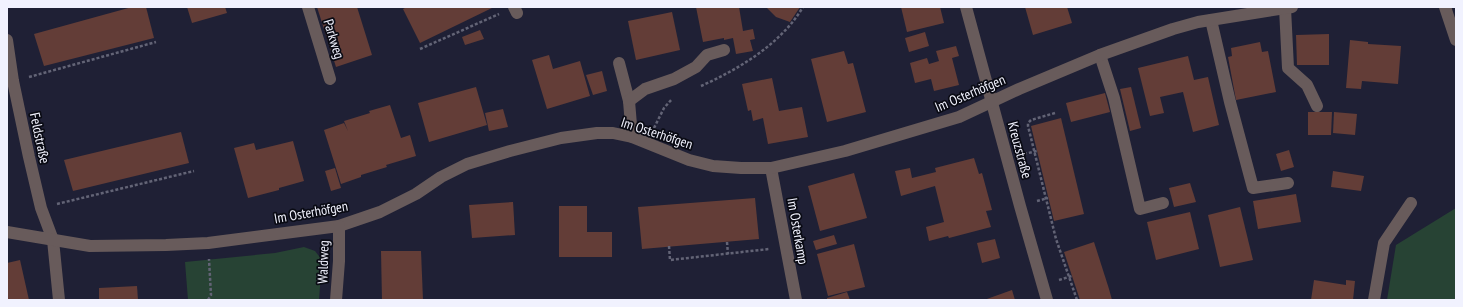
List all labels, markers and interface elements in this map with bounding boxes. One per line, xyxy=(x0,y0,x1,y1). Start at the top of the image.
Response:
street label: Parkweg xyxy=(319,17,349,61)
street label: Im Osterhöfgen xyxy=(932,70,1008,116)
street label: Feldstraße xyxy=(26,111,54,165)
street label: Im Osterhöfgen xyxy=(619,113,695,153)
street label: Kreuzstraße xyxy=(1004,120,1036,181)
street label: Im Osterkamp xyxy=(783,196,813,266)
street label: Im Osterhöfgen xyxy=(273,197,349,227)
street label: Waldweg xyxy=(313,240,333,284)

